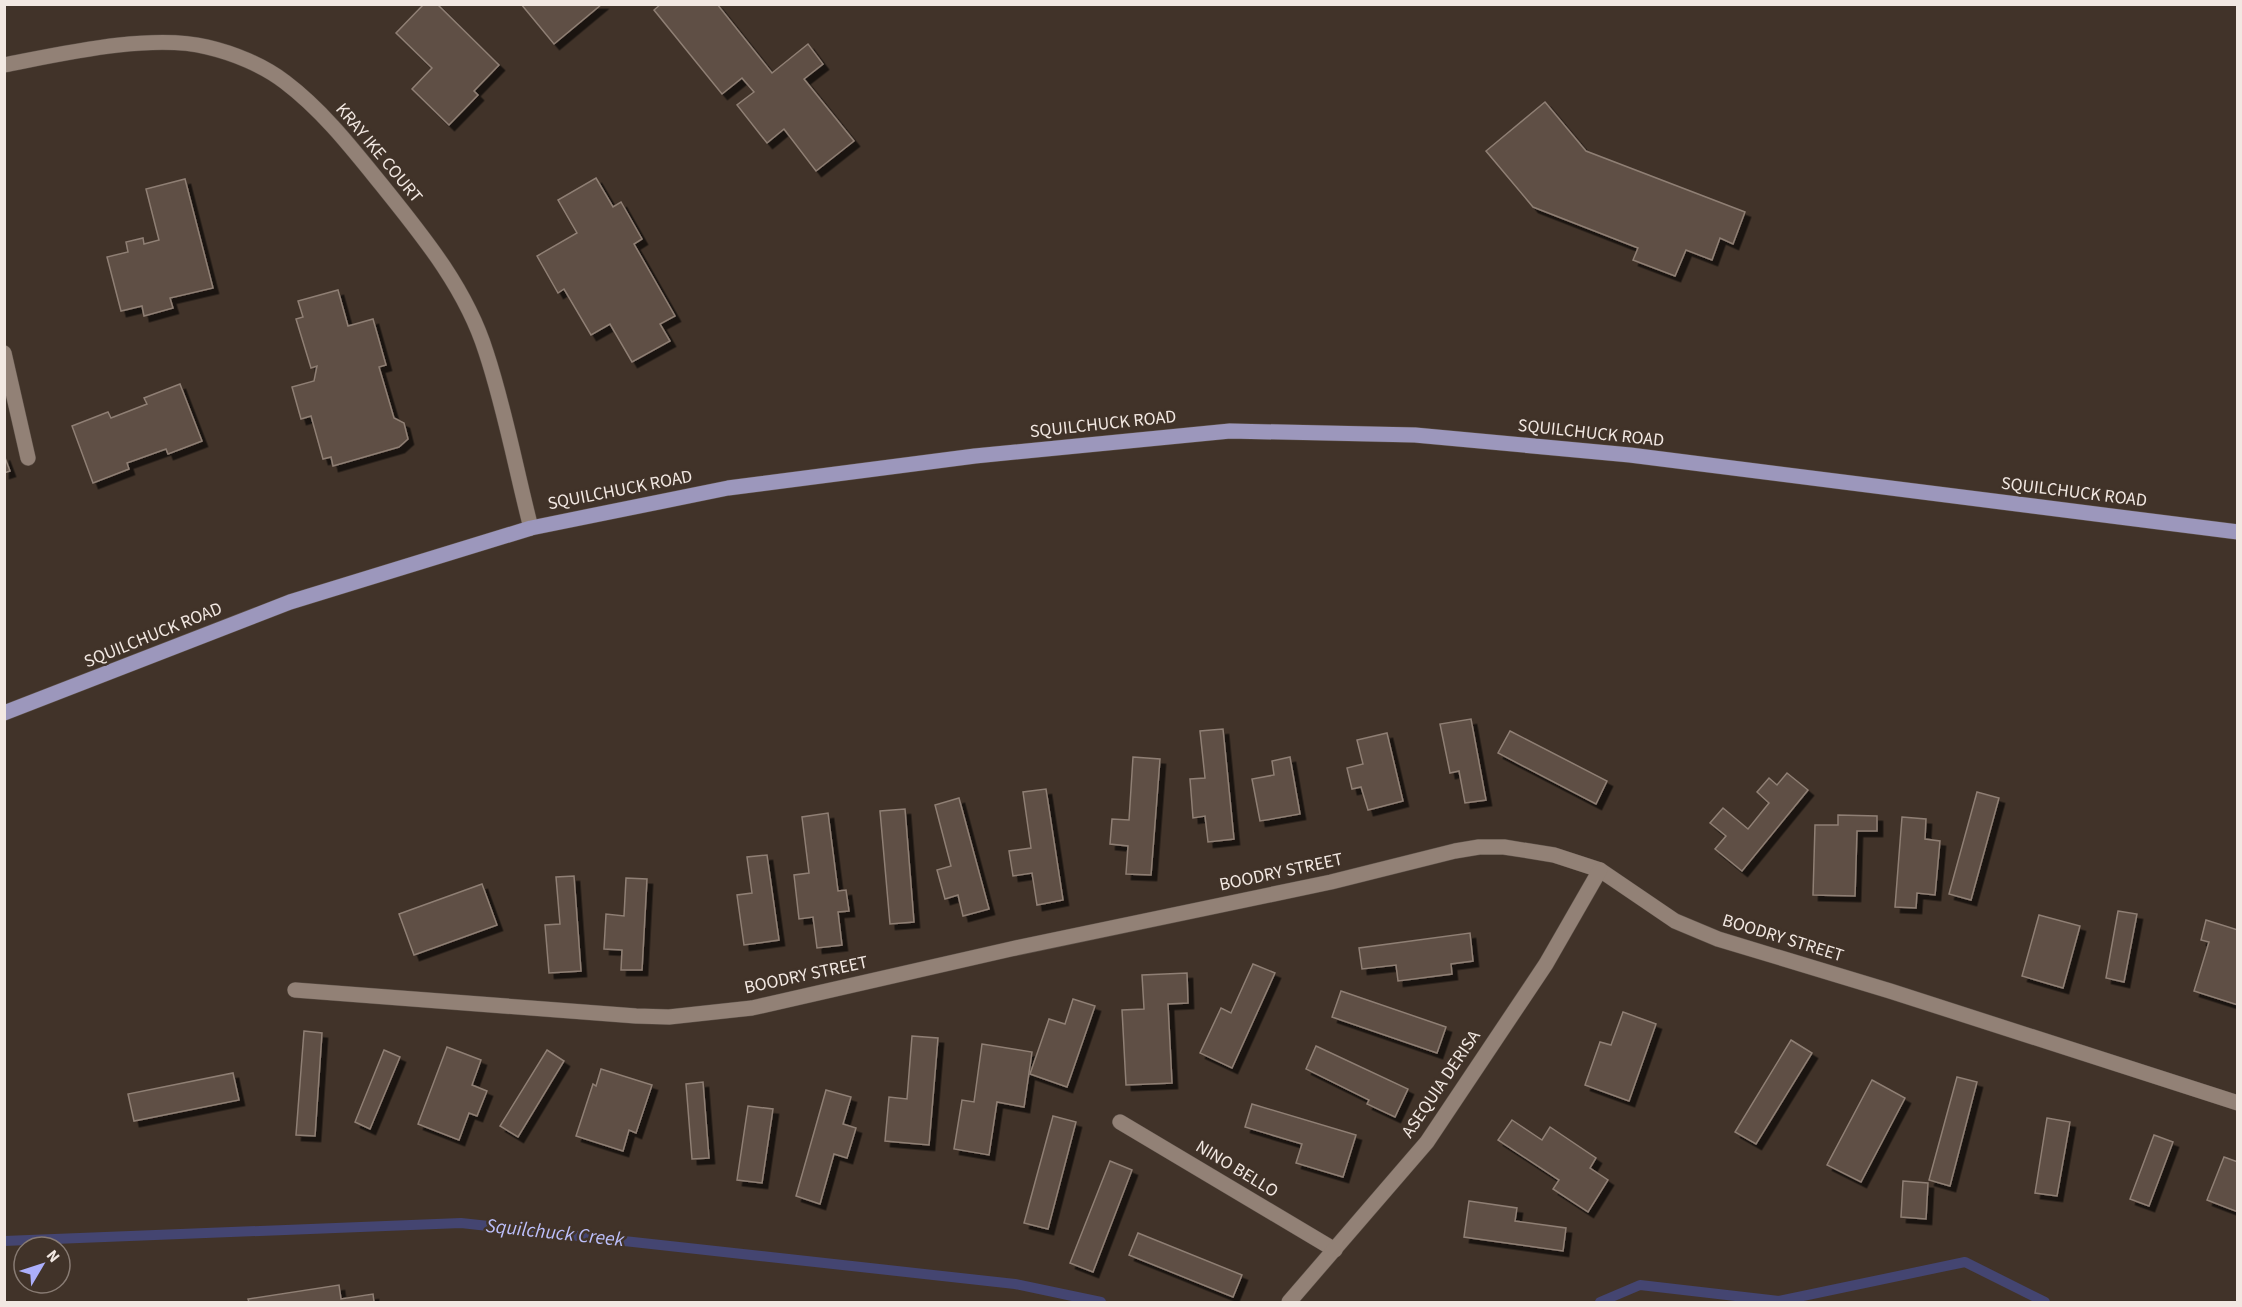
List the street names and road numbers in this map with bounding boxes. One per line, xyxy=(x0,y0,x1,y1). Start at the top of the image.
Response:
street label: KRAY IKE COURT xyxy=(330,98,428,209)
street label: SQUILCHUCK ROAD xyxy=(1029,404,1177,444)
street label: SQUILCHUCK ROAD xyxy=(1517,413,1665,453)
street label: SQUILCHUCK ROAD xyxy=(545,464,695,516)
street label: SQUILCHUCK ROAD xyxy=(2000,471,2148,513)
street label: SQUILCHUCK ROAD xyxy=(80,596,226,674)
street label: BOODRY STREET xyxy=(1217,847,1345,897)
street label: BOODRY STREET xyxy=(1719,908,1847,968)
street label: BOODRY STREET xyxy=(742,950,870,1000)
street label: ASEQUIA DERISA xyxy=(1396,1025,1487,1143)
street label: NINO BELLO xyxy=(1191,1134,1283,1204)

